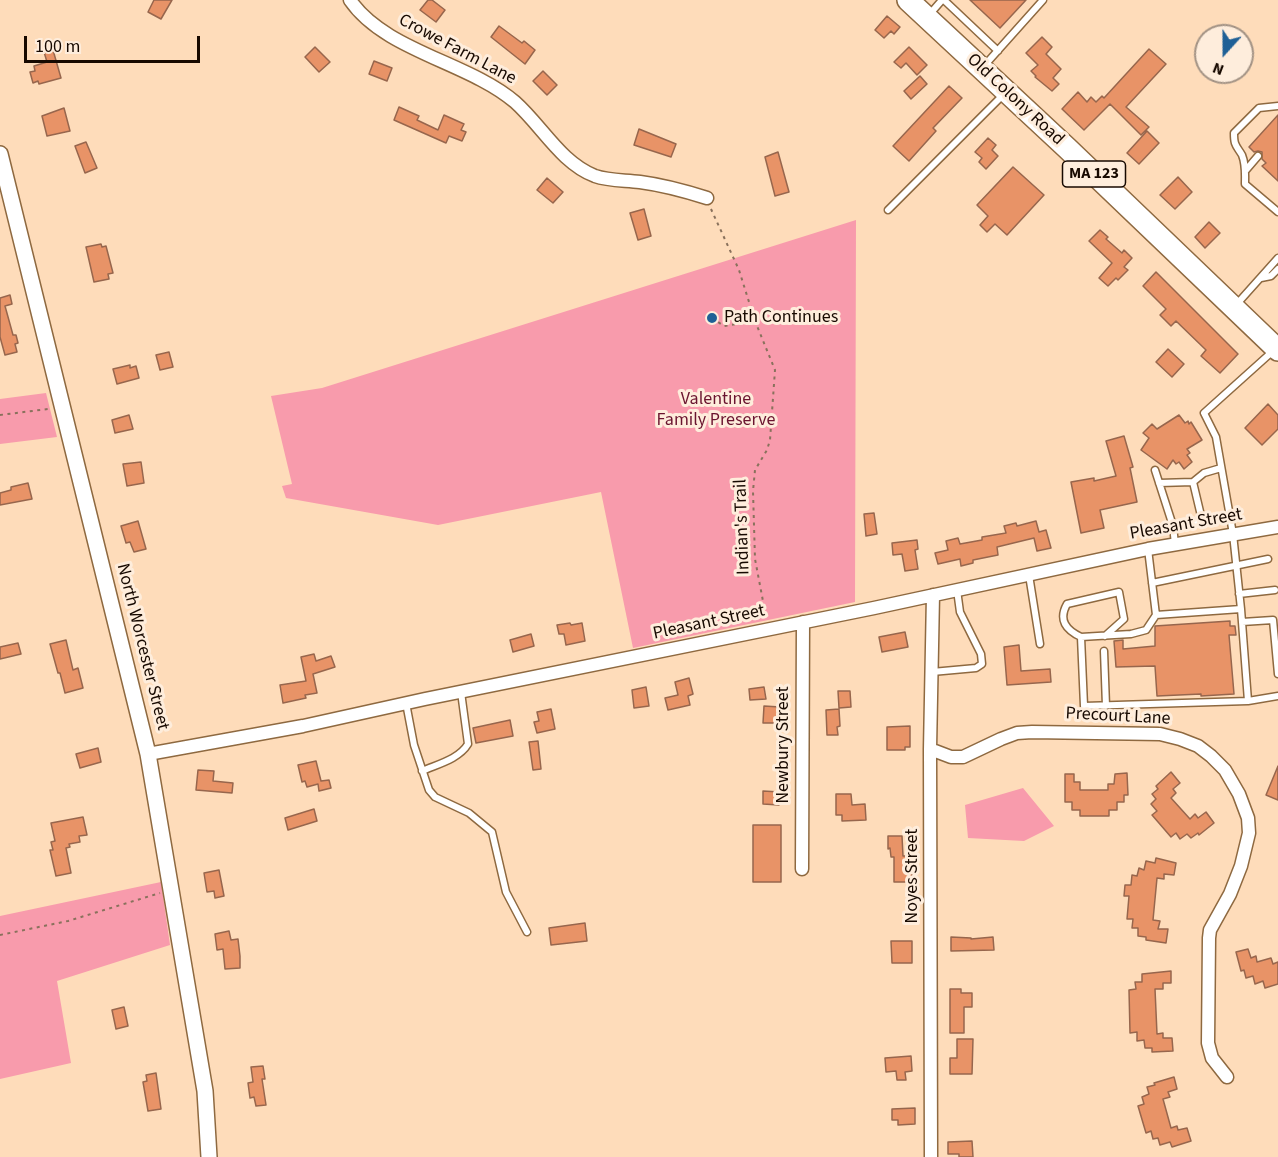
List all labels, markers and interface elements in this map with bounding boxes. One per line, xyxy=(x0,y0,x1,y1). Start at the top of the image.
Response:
street label: Crowe Farm Lane xyxy=(394,10,520,90)
scale bar xyxy=(27,24,202,62)
north arrow xyxy=(1194,24,1254,84)
text: 100 m xyxy=(35,34,80,59)
street label: Old Colony Road xyxy=(962,49,1068,151)
text: N xyxy=(1209,57,1227,81)
road number: MA 123 xyxy=(1062,161,1126,187)
place label: Path Continues xyxy=(724,307,838,329)
marker: Path Continues xyxy=(705,311,719,325)
park label: Valentine Family Preserve xyxy=(657,389,775,432)
street label: Indian's Trail xyxy=(731,479,755,575)
street label: Pleasant Street xyxy=(1128,504,1244,546)
street label: North Worcester Street xyxy=(111,562,173,732)
street label: Pleasant Street xyxy=(651,601,767,645)
street label: Newbury Street xyxy=(773,686,795,804)
street label: Precourt Lane xyxy=(1065,703,1171,731)
street label: Noyes Street xyxy=(902,829,924,923)

